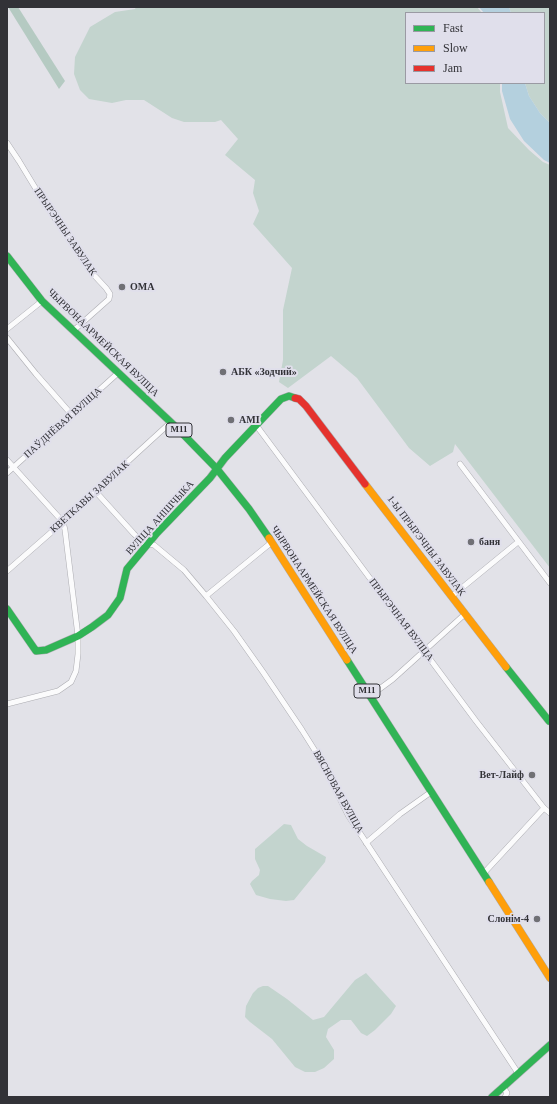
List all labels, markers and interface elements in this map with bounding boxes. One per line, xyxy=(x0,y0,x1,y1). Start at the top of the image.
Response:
legend xyxy=(405,12,545,84)
text: Fast xyxy=(443,21,463,35)
text: Slow xyxy=(443,41,468,55)
text: Jam xyxy=(443,61,462,75)
street label: ПРЫРЭЧНЫ ЗАВУЛАК xyxy=(31,186,99,278)
place label: ОМА xyxy=(130,281,154,293)
marker: ОМА xyxy=(117,282,127,292)
street label: ЧЫРВОНААРМЕЙСКАЯ ВУЛІЦА xyxy=(45,287,161,399)
place label: АБК «Зодчий» xyxy=(231,366,297,378)
marker: АБК «Зодчий» xyxy=(218,367,228,377)
street label: ПАЎДНЁВАЯ ВУЛІЦА xyxy=(22,385,104,461)
place label: AMI xyxy=(239,414,260,426)
marker: AMI xyxy=(226,415,236,425)
road number: М11 xyxy=(166,423,192,437)
street label: КВЕТКАВЫ ЗАВУЛАК xyxy=(48,458,132,536)
street label: ВУЛІЦА АНІШЧЫКА xyxy=(123,478,197,558)
street label: 1-Ы ПРЫРЭЧНЫ ЗАВУЛАК xyxy=(384,493,468,599)
street label: ЧЫРВОНААРМЕЙСКАЯ ВУЛІЦА xyxy=(268,524,360,656)
place label: баня xyxy=(479,536,500,548)
marker: баня xyxy=(466,537,476,547)
street label: ПРЫРЭЧНАЯ ВУЛІЦА xyxy=(366,576,436,664)
road number: М11 xyxy=(354,684,380,698)
street label: ВЯСНОВАЯ ВУЛІЦА xyxy=(310,749,366,835)
place label: Вет-Лайф xyxy=(480,769,524,781)
marker: Вет-Лайф xyxy=(527,770,537,780)
place label: Слонім-4 xyxy=(487,913,529,925)
marker: Слонім-4 xyxy=(532,914,542,924)

